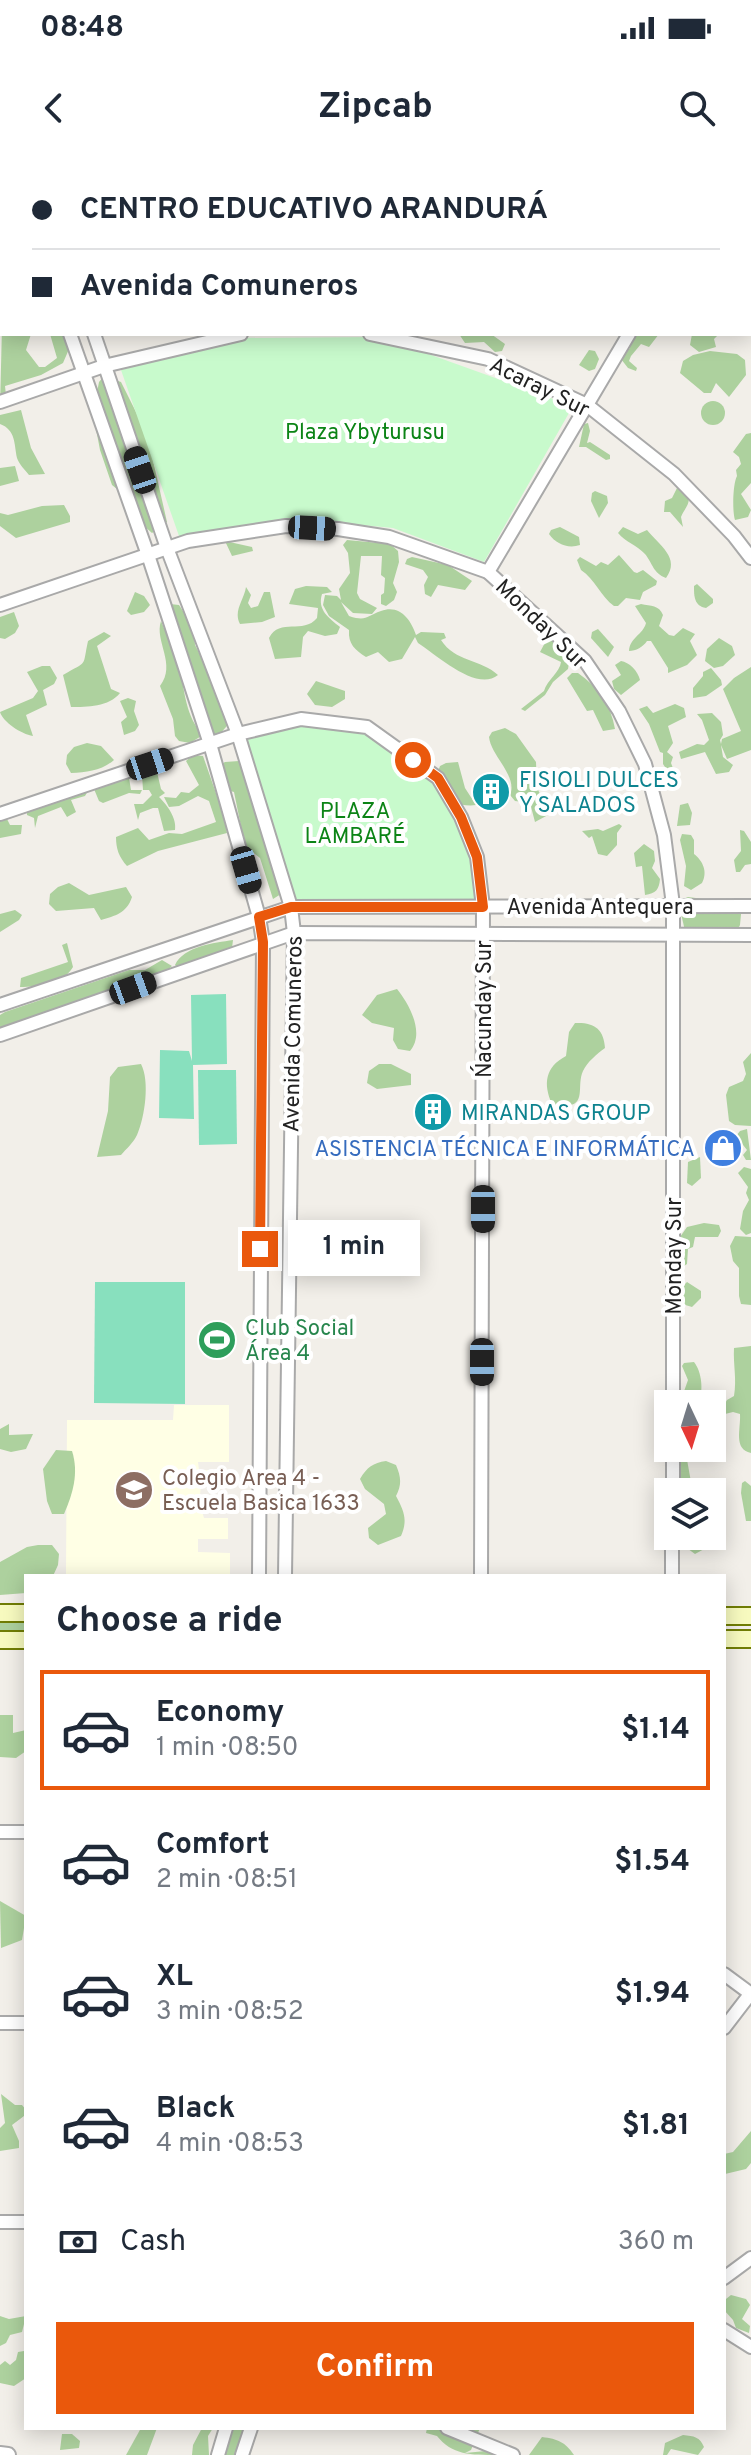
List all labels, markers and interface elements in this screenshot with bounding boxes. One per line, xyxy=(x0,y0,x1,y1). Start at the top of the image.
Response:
text: 08:48 xyxy=(40,10,124,47)
text: Zipcab xyxy=(318,85,433,131)
icon: back xyxy=(32,86,76,130)
icon: search xyxy=(675,86,719,130)
text: CENTRO EDUCATIVO ARANDURÁ xyxy=(80,192,548,229)
text: Avenida Comuneros xyxy=(80,269,359,306)
street label: Acaray Sur xyxy=(484,352,594,424)
park label: Plaza Ybyturusu xyxy=(285,420,445,447)
car xyxy=(121,443,159,497)
car xyxy=(287,515,337,541)
street label: Monday Sur xyxy=(489,574,592,676)
route start xyxy=(395,742,431,778)
car xyxy=(123,745,177,783)
place label: FISIOLI DULCES Y SALADOS xyxy=(519,768,679,820)
building icon: FISIOLI DULCES Y SALADOS xyxy=(470,771,512,813)
park label: PLAZA LAMBARÉ xyxy=(305,799,405,851)
car xyxy=(228,844,264,896)
street label: Avenida Antequera xyxy=(507,895,693,922)
street label: Avenida Comuneros xyxy=(279,935,310,1133)
street label: Ńacunday Sur xyxy=(470,940,499,1078)
car xyxy=(106,969,160,1007)
building icon: MIRANDAS GROUP xyxy=(412,1091,454,1133)
place label: MIRANDAS GROUP xyxy=(461,1101,651,1128)
shop icon: ASISTENCIA TÉCNICA E INFORMÁTICA xyxy=(702,1127,744,1169)
place label: ASISTENCIA TÉCNICA E INFORMÁTICA xyxy=(315,1135,695,1164)
car xyxy=(471,1185,495,1233)
street label: Monday Sur xyxy=(662,1197,689,1315)
callout: 1 min xyxy=(288,1221,420,1277)
route end xyxy=(242,1231,278,1267)
text: 1 min xyxy=(323,1231,385,1264)
place label: Club Social Área 4 xyxy=(245,1316,354,1368)
sports icon: Club Social Área 4 xyxy=(196,1319,238,1361)
car xyxy=(470,1338,494,1386)
north arrow xyxy=(654,1390,726,1462)
map controls xyxy=(654,1390,726,1550)
place label: Colegio Area 4 - Escuela Basica 1633 xyxy=(162,1466,360,1518)
school or university icon: Colegio Area 4 - Escuela Basica 1633 xyxy=(113,1469,155,1511)
button: layers xyxy=(654,1478,726,1550)
text: Choose a ride xyxy=(56,1599,282,1645)
icon: car xyxy=(60,1694,132,1766)
text: Economy xyxy=(156,1695,284,1732)
text: $1.14 xyxy=(621,1712,690,1749)
text: 1 min · 08:50 xyxy=(156,1732,299,1765)
icon: car xyxy=(60,1826,132,1898)
text: Comfort xyxy=(156,1827,269,1864)
text: $1.54 xyxy=(614,1844,690,1881)
text: 2 min · 08:51 xyxy=(156,1864,298,1897)
icon: car xyxy=(60,1958,132,2030)
text: XL xyxy=(156,1959,193,1996)
text: $1.94 xyxy=(615,1976,690,2013)
text: 3 min · 08:52 xyxy=(156,1996,304,2029)
icon: car xyxy=(60,2090,132,2162)
text: Black xyxy=(156,2091,235,2128)
text: $1.81 xyxy=(622,2108,690,2145)
text: 4 min · 08:53 xyxy=(156,2128,304,2161)
icon: cash xyxy=(56,2220,100,2264)
text: Cash xyxy=(120,2224,186,2261)
text: 360 m xyxy=(618,2226,694,2259)
button: Confirm xyxy=(56,2322,694,2414)

